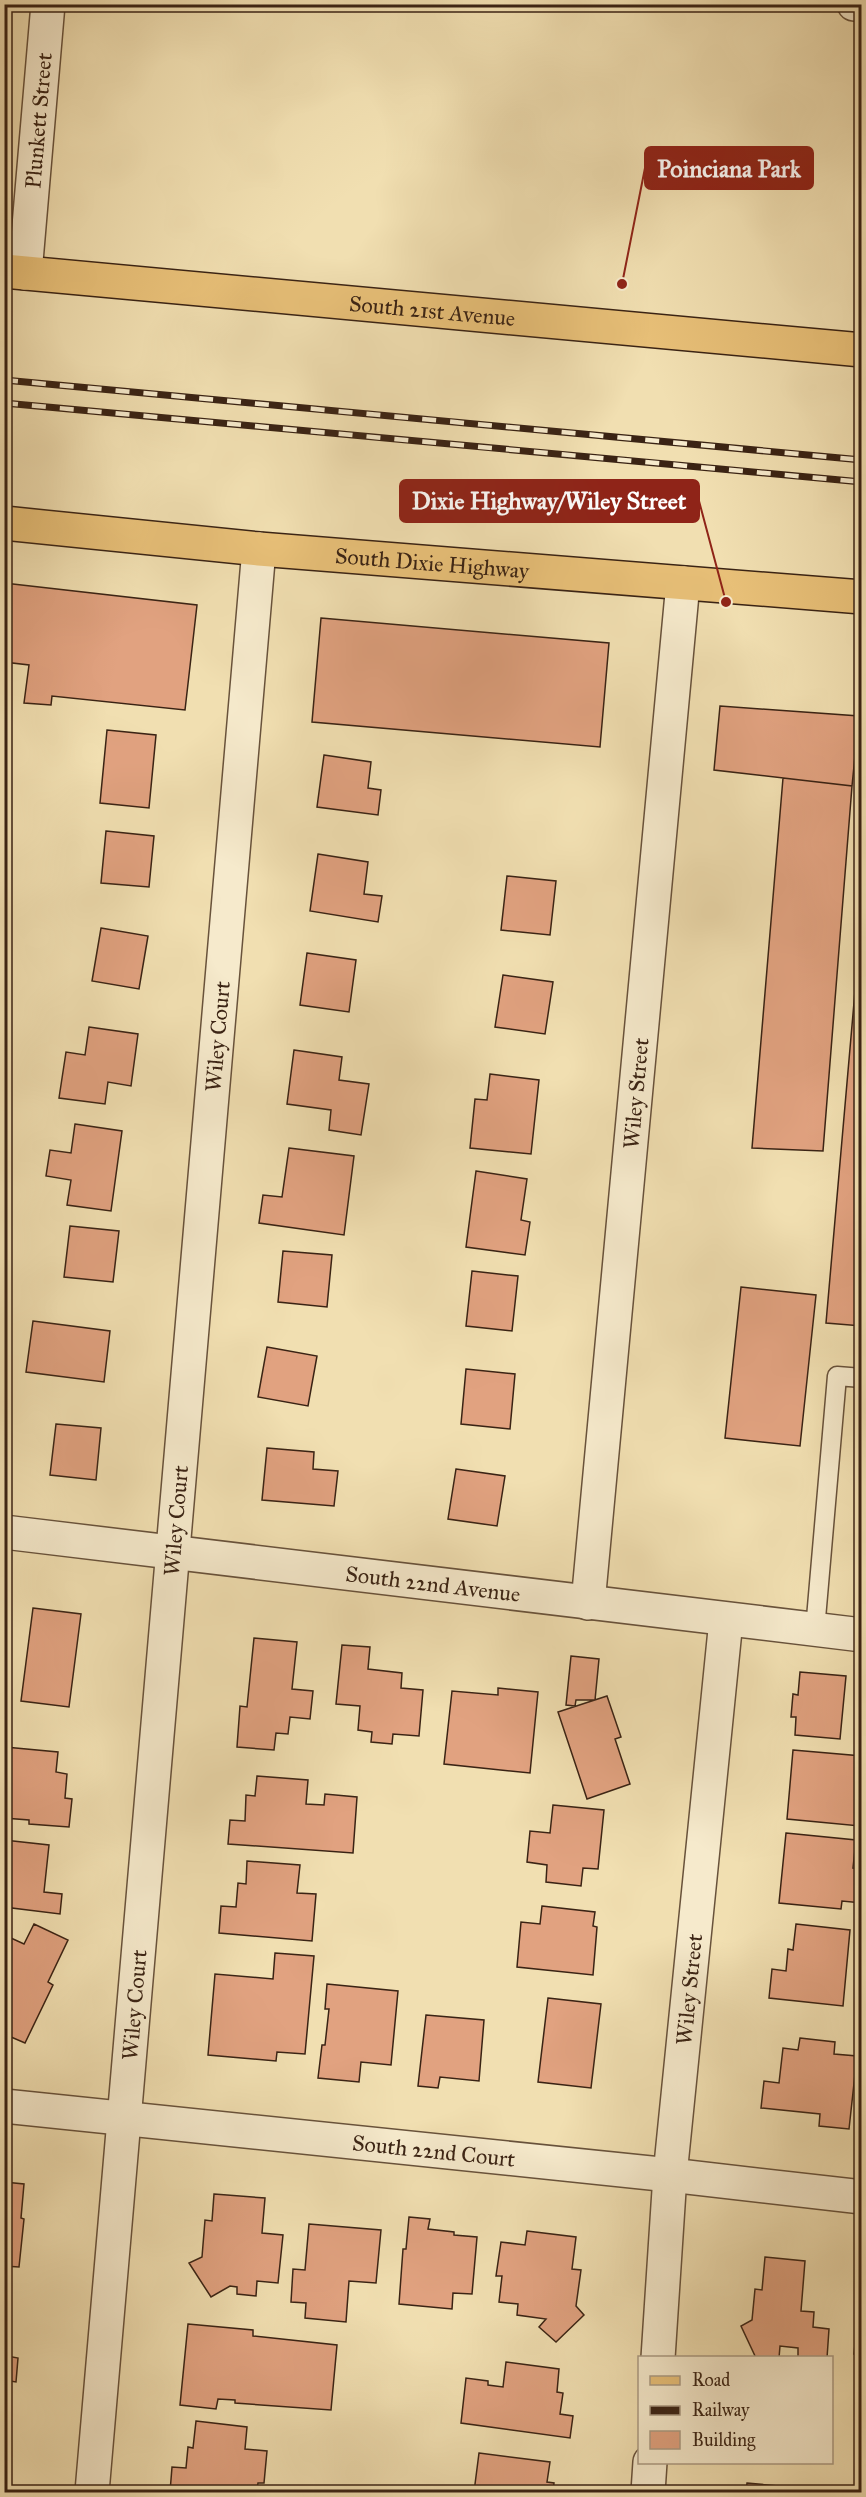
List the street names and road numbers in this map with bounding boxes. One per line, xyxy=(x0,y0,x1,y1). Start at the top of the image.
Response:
street label: Plunkett Street xyxy=(19,51,58,190)
street label: South 21st Avenue xyxy=(348,290,516,332)
street label: South Dixie Highway xyxy=(334,542,531,585)
street label: Wiley Court xyxy=(199,980,236,1093)
street label: Wiley Street xyxy=(617,1036,655,1150)
street label: Wiley Court xyxy=(158,1464,194,1577)
street label: South 22nd Avenue xyxy=(344,1560,522,1608)
street label: Wiley Street xyxy=(670,1932,708,2046)
street label: Wiley Court xyxy=(116,1948,153,2061)
street label: South 22nd Court xyxy=(351,2129,517,2173)

